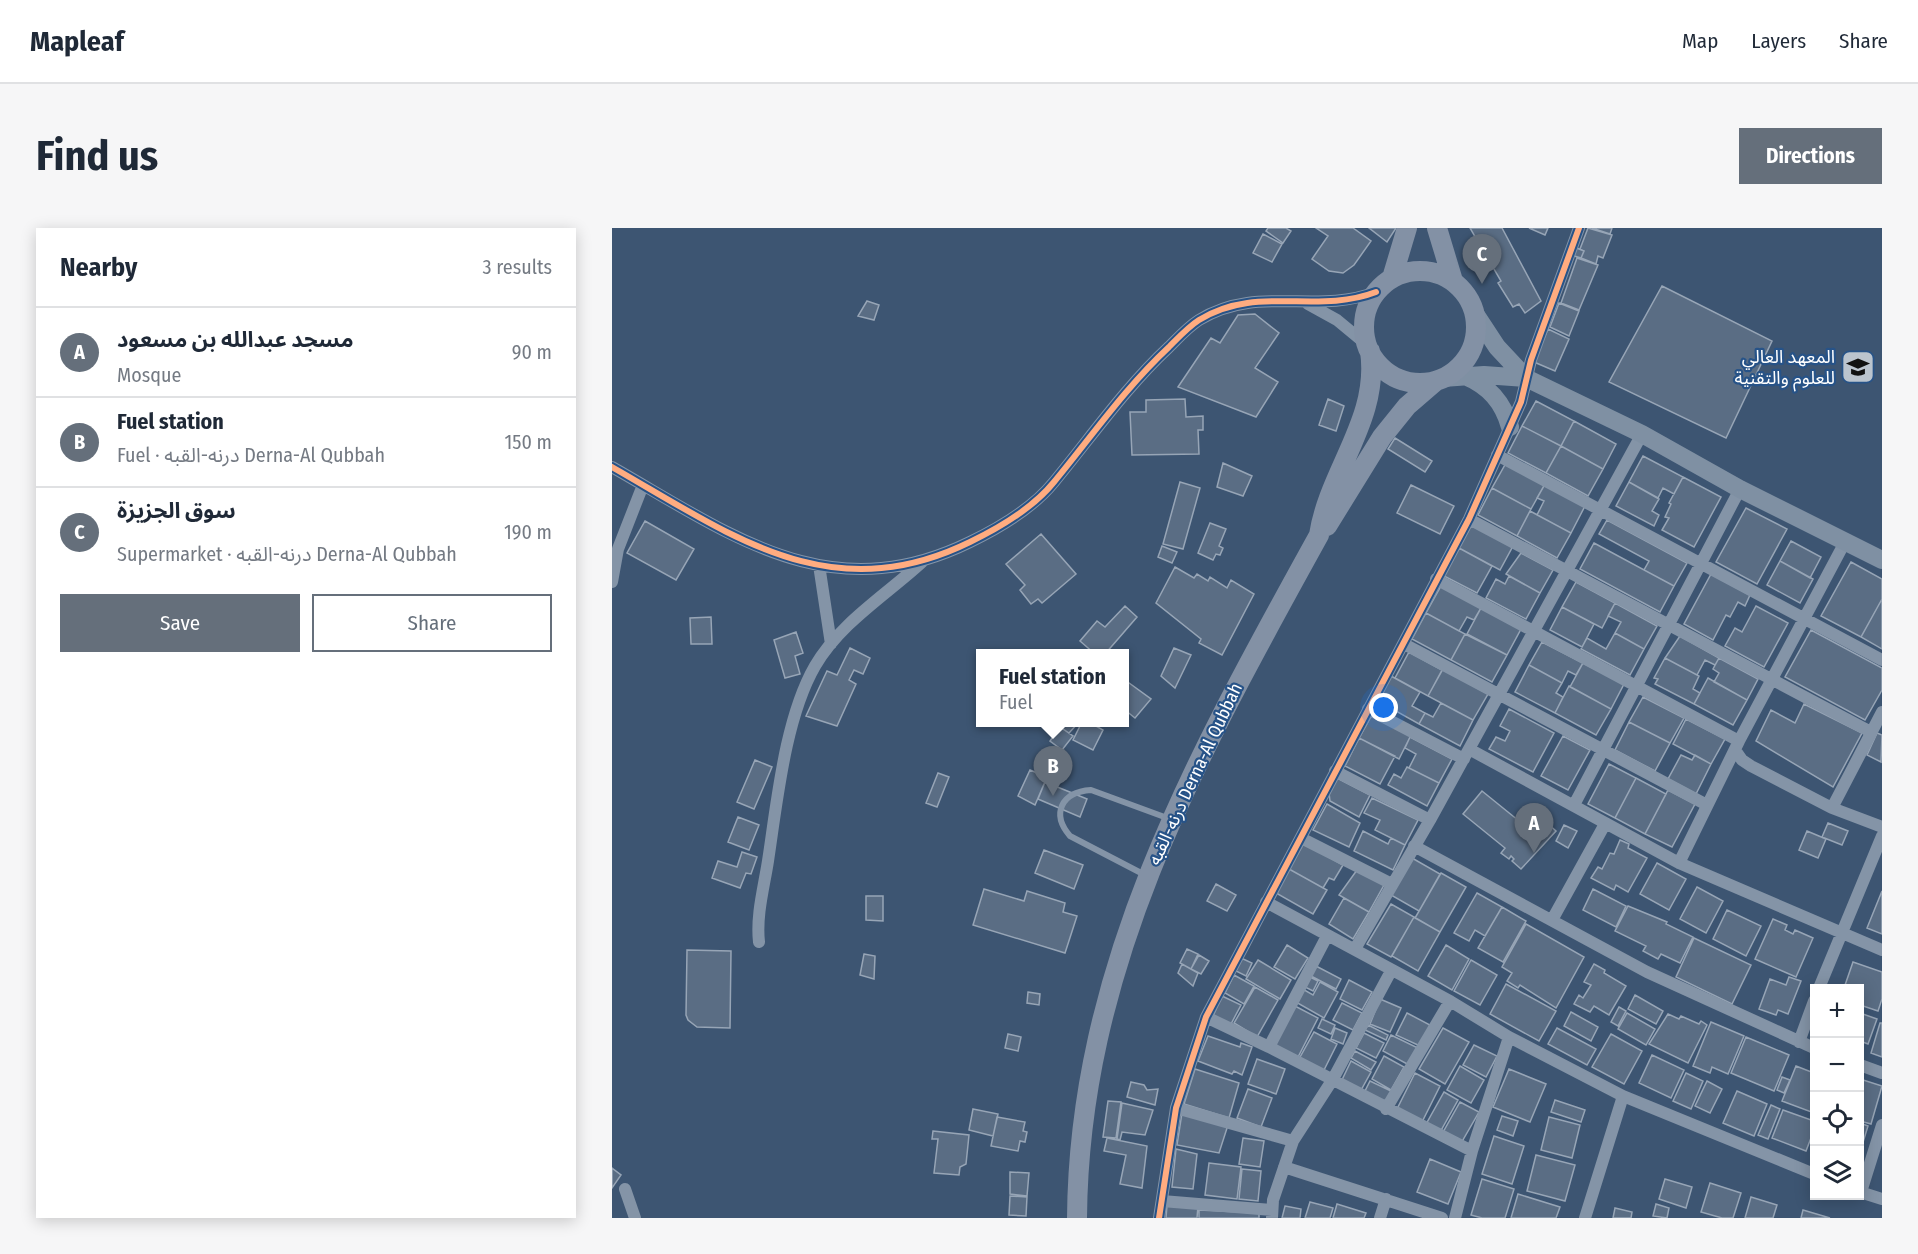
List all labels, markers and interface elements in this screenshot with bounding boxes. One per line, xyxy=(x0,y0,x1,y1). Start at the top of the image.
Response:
text: Mapleaf xyxy=(30,25,124,58)
text: Map xyxy=(1682,28,1718,54)
text: Layers xyxy=(1751,28,1806,54)
text: Share xyxy=(1839,28,1888,54)
button: Directions xyxy=(1739,128,1882,184)
text: Find us xyxy=(36,131,158,181)
pin: C xyxy=(1462,235,1502,284)
text: Nearby xyxy=(60,252,137,283)
text: 3 results xyxy=(483,255,552,279)
text: مسجد عبدالله بن مسعود xyxy=(117,326,353,353)
text: A xyxy=(74,340,85,364)
text: 90 m xyxy=(512,340,552,364)
place label: المعهد العالي للعلوم والتقنية xyxy=(1734,346,1835,392)
school or university icon: المعهد العالي للعلوم والتقنية xyxy=(1840,349,1876,385)
text: Mosque xyxy=(117,363,181,387)
text: Fuel station xyxy=(117,408,224,435)
text: B xyxy=(74,430,85,454)
text: 150 m xyxy=(505,430,552,454)
text: Fuel · درنه-القبه Derna-Al Qubbah xyxy=(117,443,385,467)
text: سوق الجزيزة xyxy=(117,497,236,524)
text: C xyxy=(74,520,85,544)
text: 190 m xyxy=(504,520,552,544)
text: Supermarket · درنه-القبه Derna-Al Qubbah xyxy=(117,542,457,566)
button: Save xyxy=(60,594,300,652)
button: Share xyxy=(312,594,552,652)
popup xyxy=(976,649,1129,727)
text: Fuel station xyxy=(999,663,1106,690)
street label: درنه-القبه Derna-Al Qubbah xyxy=(1143,679,1247,869)
text: Fuel xyxy=(999,690,1033,714)
your location xyxy=(1369,693,1398,722)
pin: B xyxy=(1034,746,1072,796)
pin: A xyxy=(1514,804,1554,853)
map controls xyxy=(1810,984,1864,1200)
button: + xyxy=(1810,984,1864,1038)
button: − xyxy=(1810,1038,1864,1092)
button: locate xyxy=(1810,1092,1864,1146)
button: layers xyxy=(1810,1146,1864,1200)

